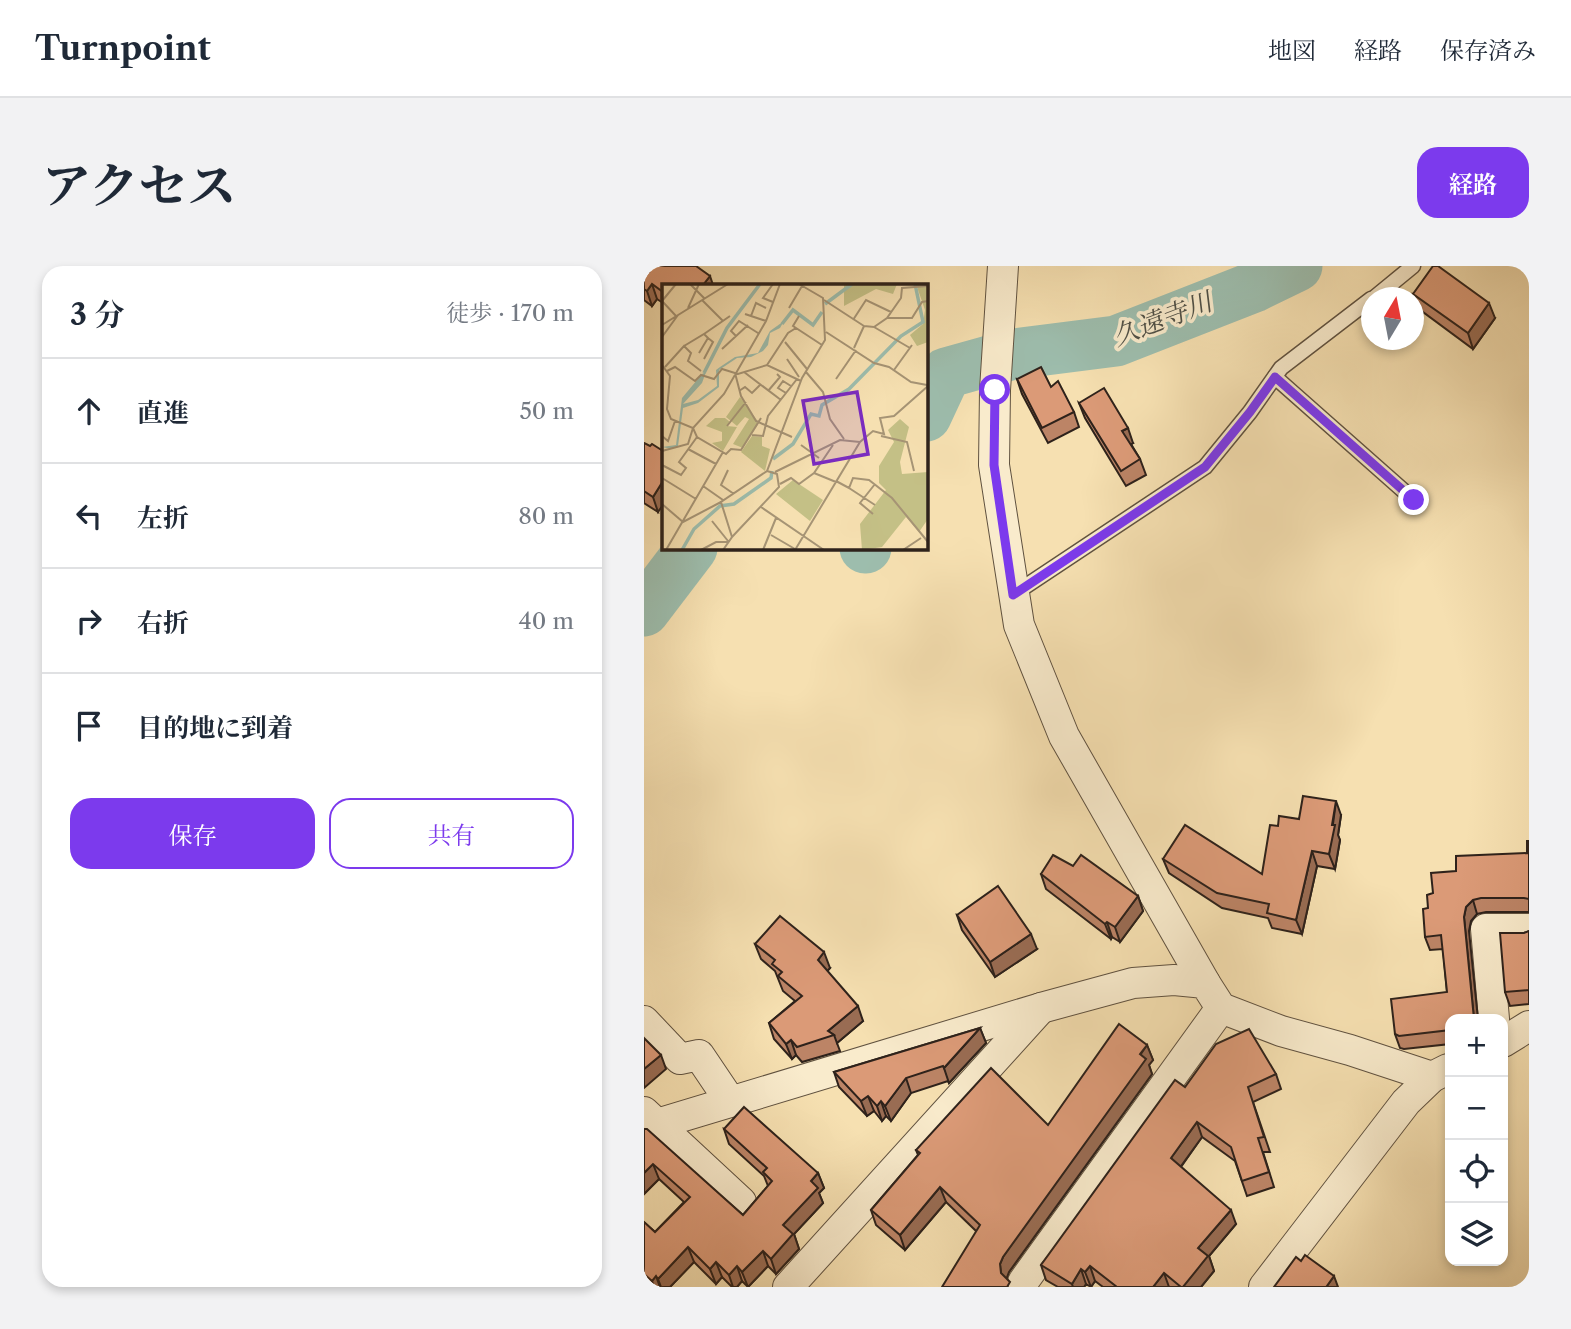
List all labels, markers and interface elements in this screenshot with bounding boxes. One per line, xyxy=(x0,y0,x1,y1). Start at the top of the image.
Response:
text: Turnpoint xyxy=(35,28,211,69)
text: 地図 xyxy=(1268,36,1316,65)
text: 経路 xyxy=(1354,36,1402,65)
text: 保存済み xyxy=(1440,36,1536,65)
button: 経路 xyxy=(1417,147,1529,218)
text: アクセス xyxy=(42,155,237,216)
inset map xyxy=(662,284,928,550)
water label: 久遠寺川 xyxy=(1108,284,1219,353)
north arrow xyxy=(1361,287,1424,350)
text: 3 分 xyxy=(70,296,124,333)
text: 徒歩 · 170 m xyxy=(446,299,574,327)
route start xyxy=(979,374,1010,405)
icon: ahead xyxy=(70,392,108,430)
text: 直進 xyxy=(137,397,189,429)
text: 50 m xyxy=(519,397,574,425)
route end xyxy=(1398,484,1429,515)
icon: left xyxy=(70,497,108,535)
text: 左折 xyxy=(137,502,189,534)
text: 80 m xyxy=(518,502,574,530)
icon: right xyxy=(70,602,108,640)
text: 右折 xyxy=(137,607,189,639)
text: 40 m xyxy=(519,607,574,635)
icon: arrive xyxy=(70,707,108,745)
text: 目的地に到着 xyxy=(137,712,293,744)
button: 保存 xyxy=(70,798,315,869)
button: 共有 xyxy=(329,798,574,869)
map controls xyxy=(1445,1014,1508,1266)
button: + xyxy=(1445,1014,1508,1077)
button: − xyxy=(1445,1077,1508,1140)
button: locate xyxy=(1445,1140,1508,1203)
button: layers xyxy=(1445,1203,1508,1266)

